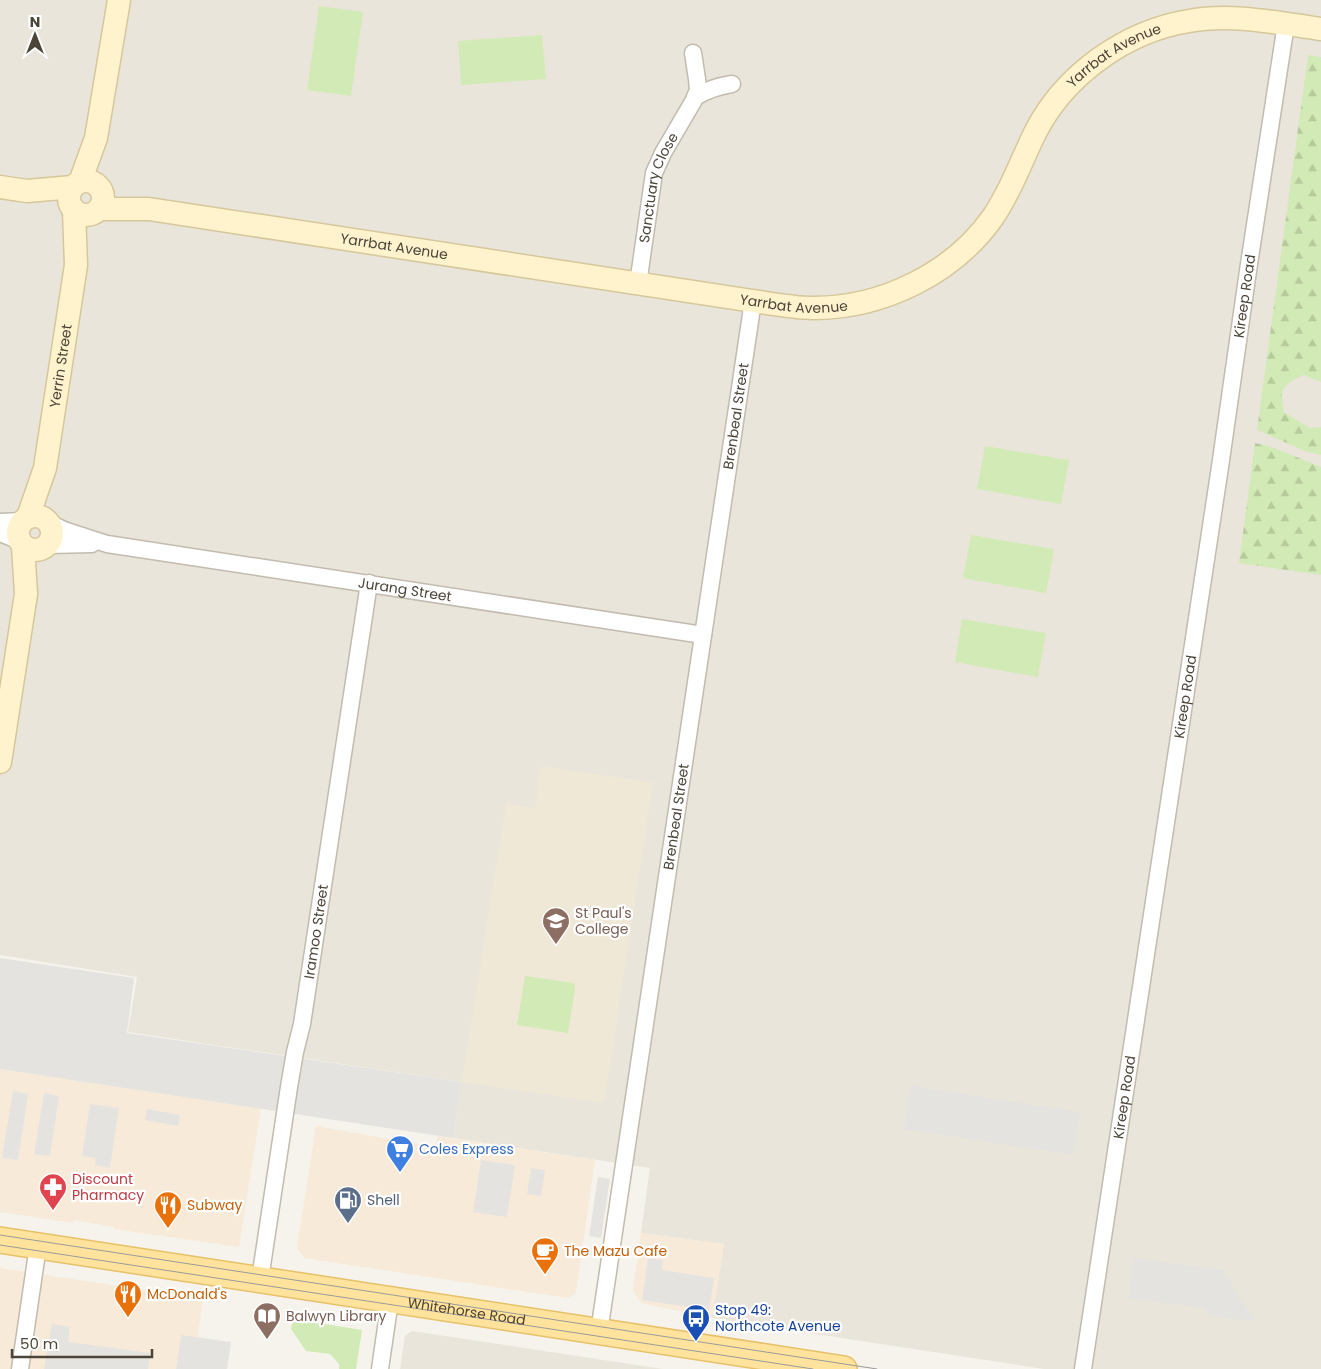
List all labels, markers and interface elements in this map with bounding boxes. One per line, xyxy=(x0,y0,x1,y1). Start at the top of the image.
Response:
north arrow xyxy=(10,10,60,60)
text: N xyxy=(30,12,40,32)
street label: Yarrbat Avenue xyxy=(1062,18,1164,92)
street label: Sanctuary Close xyxy=(634,128,683,244)
street label: Yarrbat Avenue xyxy=(339,228,450,264)
street label: Kireep Road xyxy=(1229,253,1260,339)
street label: Yarrbat Avenue xyxy=(738,289,849,318)
street label: Yerrin Street xyxy=(44,323,77,409)
street label: Brenbeal Street xyxy=(718,362,754,471)
street label: Jurang Street xyxy=(357,572,453,607)
street label: Kireep Road xyxy=(1169,654,1201,740)
street label: Brenbeal Street xyxy=(658,762,694,871)
street label: Iramoo Street xyxy=(299,883,333,980)
place label: St Paul's College xyxy=(575,903,632,939)
school or university icon: St Paul's College xyxy=(541,906,571,945)
street label: Kireep Road xyxy=(1108,1054,1140,1140)
supermarket icon: Coles Express xyxy=(385,1134,415,1173)
place label: Coles Express xyxy=(419,1139,514,1159)
place label: Discount Pharmacy xyxy=(72,1169,144,1205)
pharmacy icon: Discount Pharmacy xyxy=(38,1172,68,1211)
fuel station icon: Shell xyxy=(333,1185,363,1224)
restaurant icon: Subway xyxy=(153,1190,183,1229)
place label: Shell xyxy=(367,1190,400,1210)
place label: Subway xyxy=(187,1195,243,1215)
cafe icon: The Mazu Cafe xyxy=(530,1236,560,1275)
place label: The Mazu Cafe xyxy=(564,1241,667,1261)
restaurant icon: McDonald's xyxy=(113,1279,143,1318)
place label: McDonald's xyxy=(147,1284,227,1304)
street label: Whitehorse Road xyxy=(406,1292,527,1330)
place label: Stop 49: Northcote Avenue xyxy=(715,1300,841,1336)
library icon: Balwyn Library xyxy=(252,1301,282,1340)
bus stop icon: Stop 49: Northcote Avenue xyxy=(681,1303,711,1342)
place label: Balwyn Library xyxy=(286,1306,386,1326)
scale bar xyxy=(12,1326,152,1358)
text: 50 m xyxy=(20,1333,58,1354)

